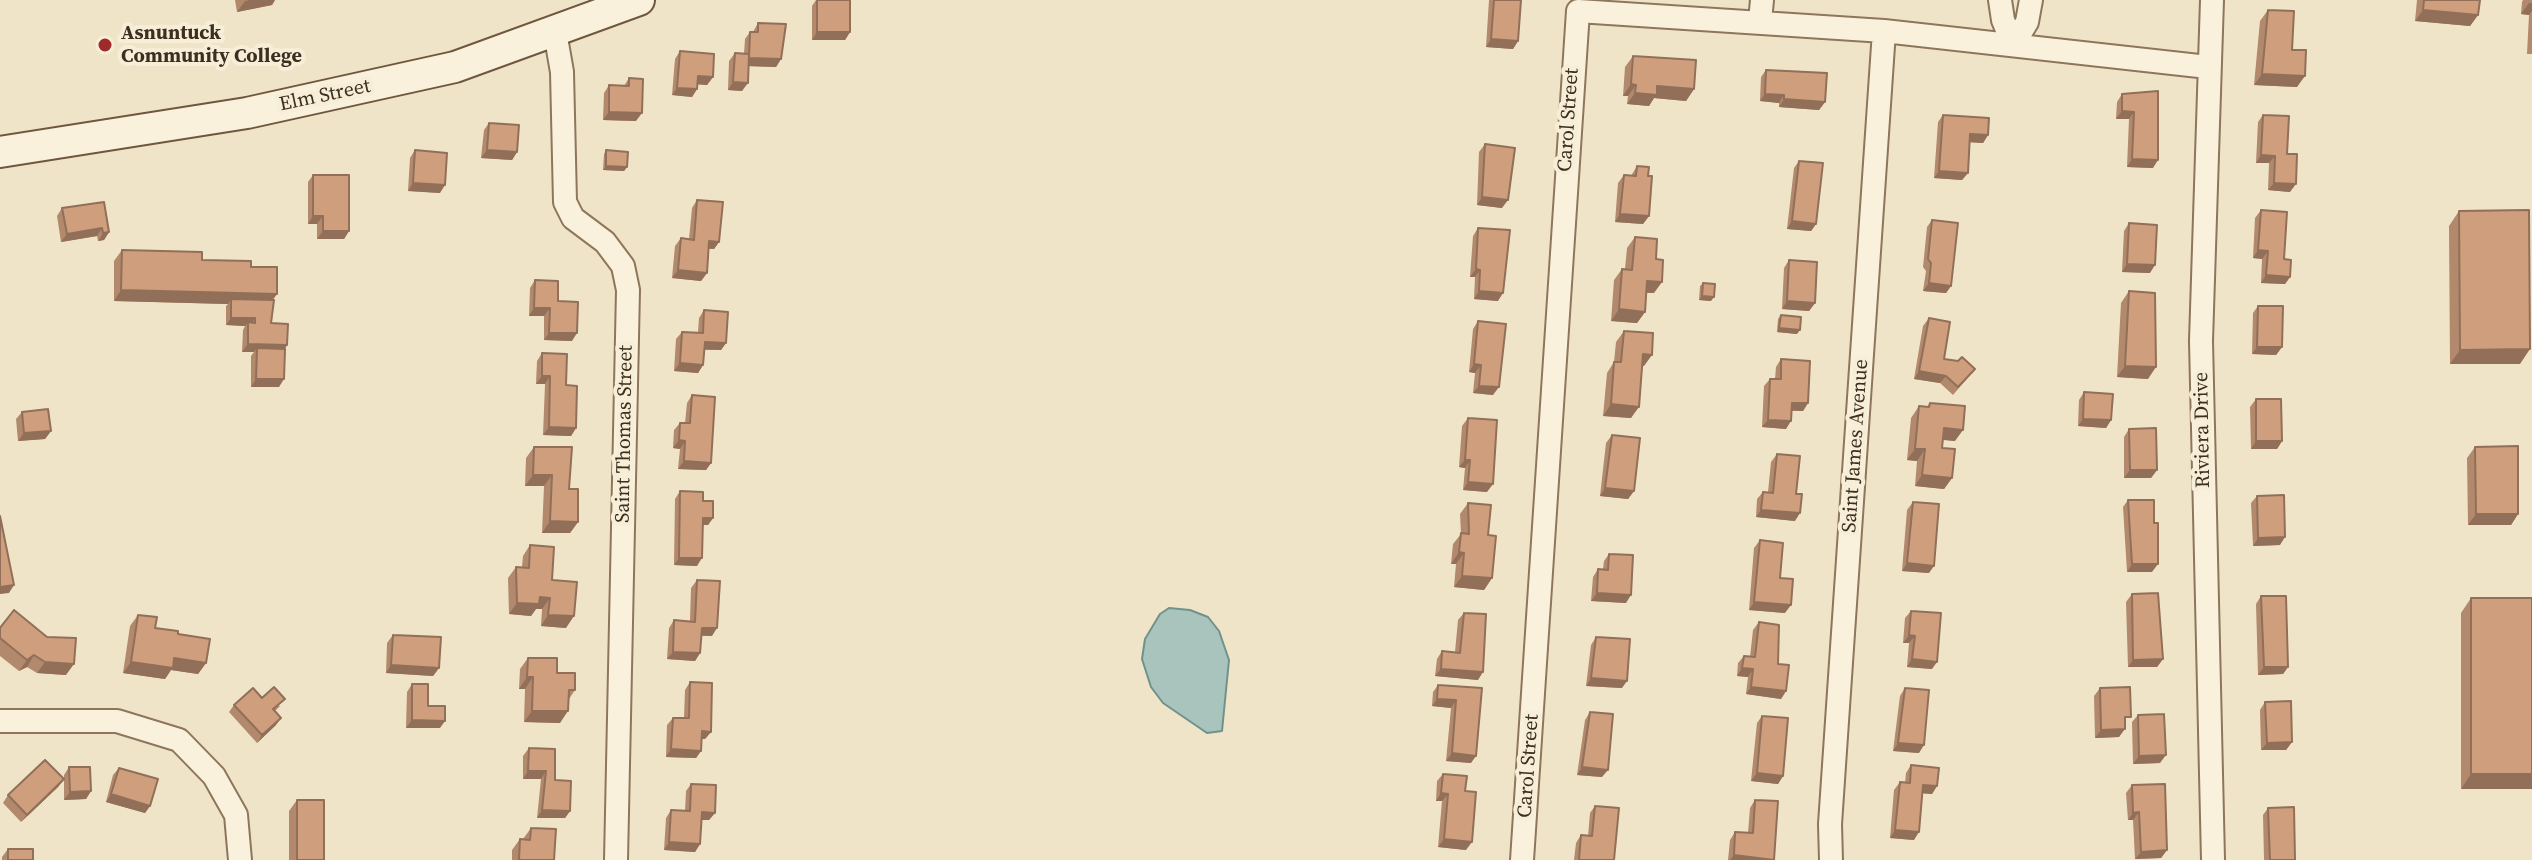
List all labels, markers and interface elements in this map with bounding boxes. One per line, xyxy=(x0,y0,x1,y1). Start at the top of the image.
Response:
place label: Asnuntuck Community College xyxy=(121,22,302,69)
marker: Asnuntuck Community College xyxy=(96,36,114,54)
street label: Carol Street xyxy=(1553,67,1585,173)
street label: Elm Street xyxy=(277,75,373,117)
street label: Saint Thomas Street xyxy=(611,345,639,523)
street label: Saint James Avenue xyxy=(1838,358,1874,534)
street label: Riviera Drive xyxy=(2190,372,2216,488)
street label: Carol Street xyxy=(1513,713,1545,819)

